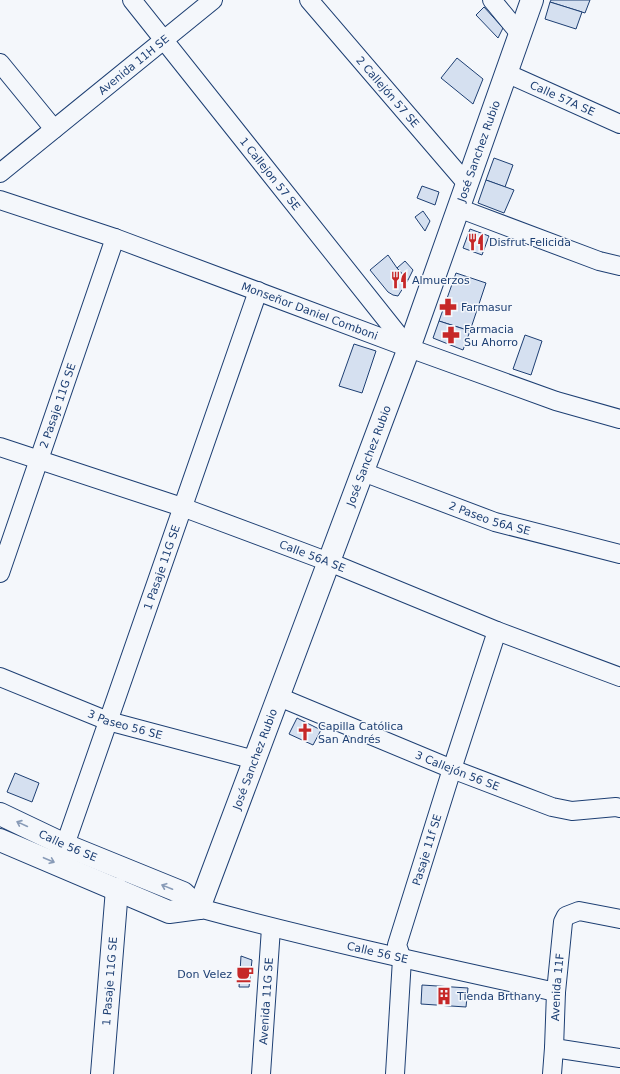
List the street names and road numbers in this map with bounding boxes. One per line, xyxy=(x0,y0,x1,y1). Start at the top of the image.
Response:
street label: Avenida 11H SE xyxy=(96,32,171,97)
street label: 2 Callejón 57 SE xyxy=(354,54,422,130)
street label: Calle 57A SE xyxy=(528,78,597,119)
street label: José Sanchez Rubio xyxy=(454,98,503,204)
street label: 1 Callejon 57 SE xyxy=(237,135,303,213)
street label: Monseñor Daniel Comboni xyxy=(240,279,380,342)
street label: 2 Pasaje 11G SE xyxy=(37,361,78,450)
street label: José Sanchez Rubio xyxy=(343,403,394,509)
street label: 2 Paseo 56A SE xyxy=(447,499,532,537)
street label: 1 Pasaje 11G SE xyxy=(141,523,183,612)
street label: Calle 56A SE xyxy=(278,538,348,575)
street label: 3 Paseo 56 SE xyxy=(86,707,164,742)
street label: José Sanchez Rubio xyxy=(230,707,280,812)
street label: 3 Callejón 56 SE xyxy=(413,748,501,793)
street label: Pasaje 11f SE xyxy=(410,812,444,887)
street label: Calle 56 SE xyxy=(37,827,99,864)
street label: 1 Pasaje 11G SE xyxy=(99,936,120,1026)
street label: Calle 56 SE xyxy=(346,939,409,966)
street label: Avenida 11F xyxy=(548,953,566,1021)
street label: Avenida 11G SE xyxy=(257,957,275,1045)

